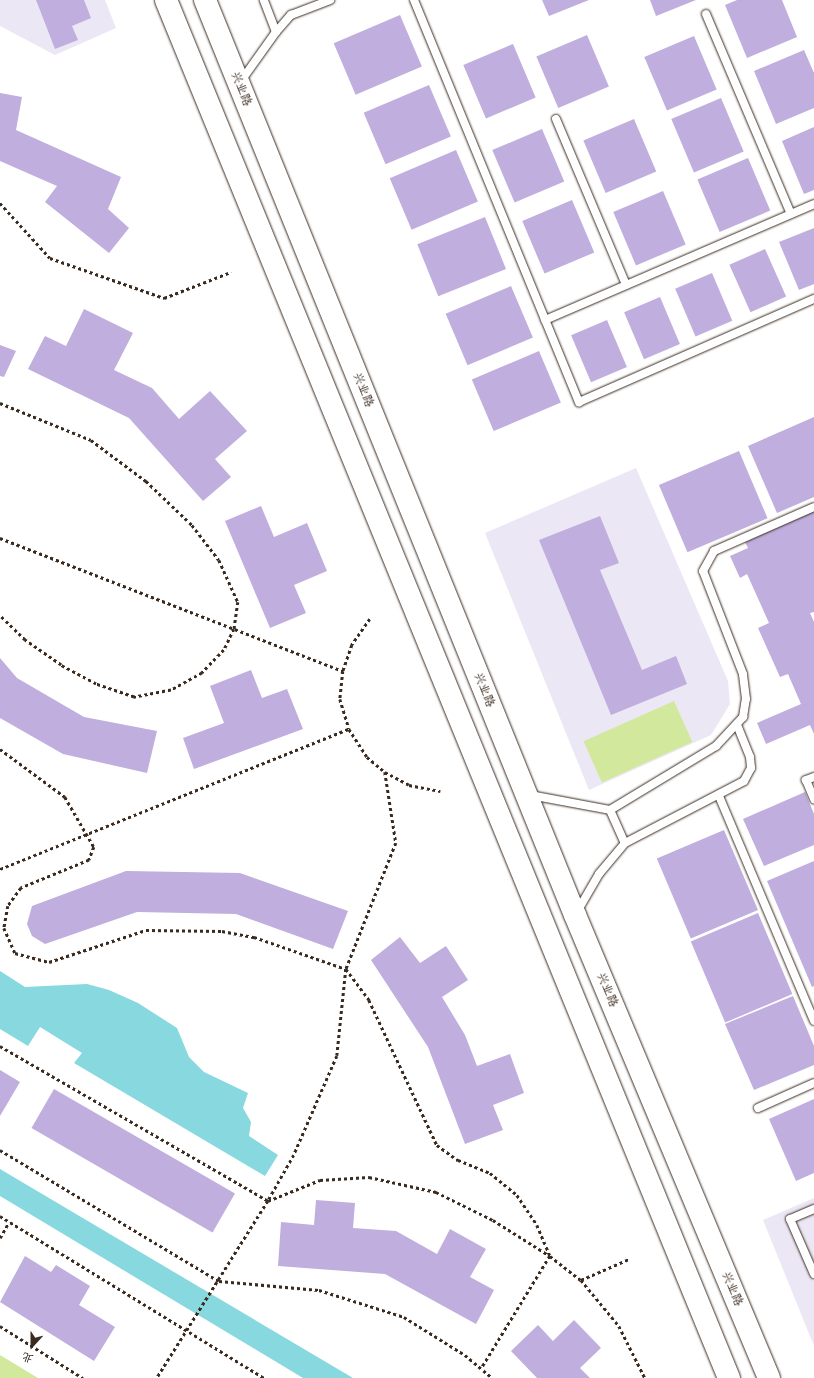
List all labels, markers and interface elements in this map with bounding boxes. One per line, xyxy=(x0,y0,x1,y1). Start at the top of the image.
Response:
street label: 兴业路 xyxy=(228,70,254,108)
street label: 兴业路 xyxy=(350,371,376,409)
street label: 兴业路 xyxy=(471,671,497,709)
street label: 兴业路 xyxy=(593,971,621,1009)
street label: 兴业路 xyxy=(718,1270,746,1308)
north arrow xyxy=(12,1326,52,1366)
text: 北 xyxy=(20,1349,35,1367)

